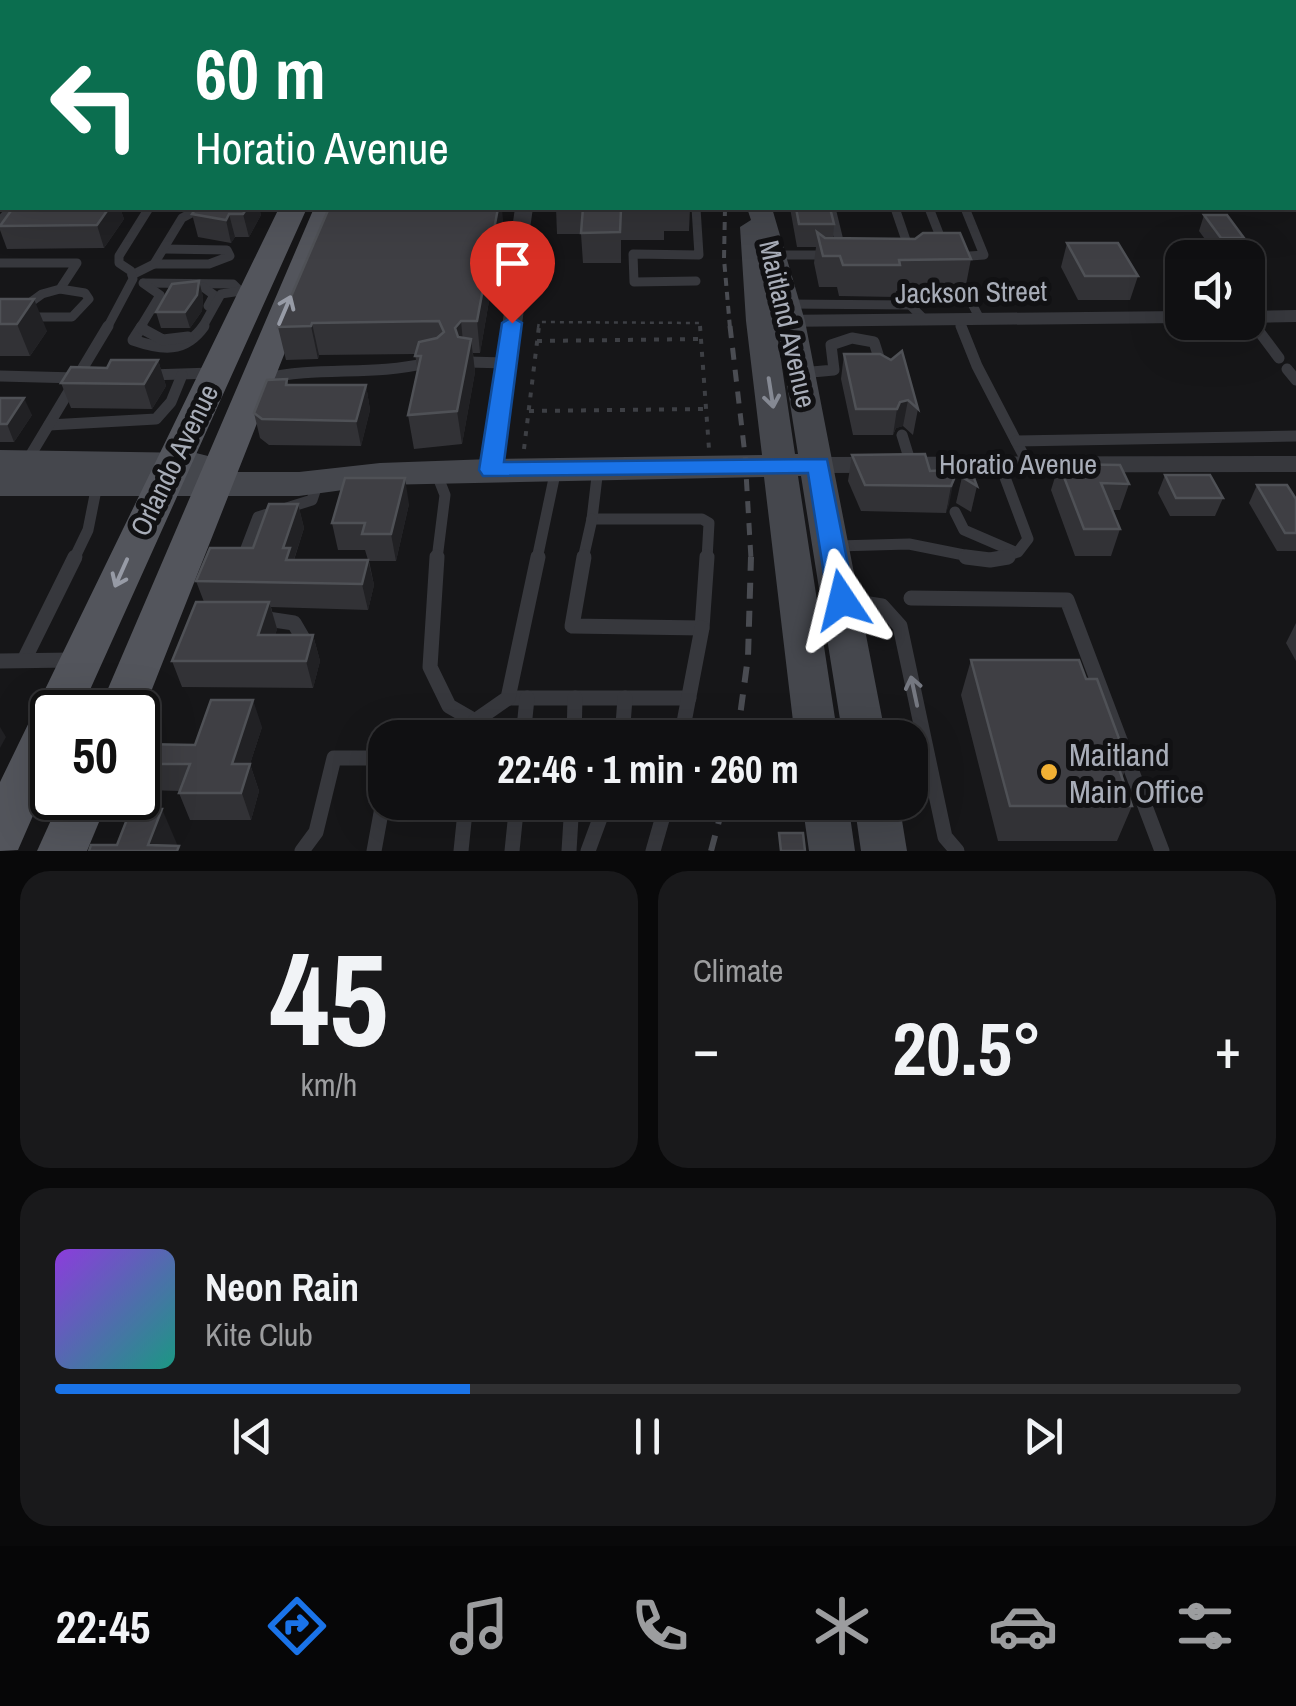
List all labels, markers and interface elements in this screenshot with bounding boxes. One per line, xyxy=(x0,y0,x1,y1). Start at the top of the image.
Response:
text: 60 m xyxy=(195,27,326,121)
icon: left xyxy=(30,40,160,170)
text: Horatio Avenue xyxy=(195,117,449,178)
pin xyxy=(470,221,555,324)
icon: arrive xyxy=(485,236,540,291)
street label: Maitland Avenue xyxy=(750,237,826,411)
map controls xyxy=(1165,240,1265,340)
button: sound xyxy=(1165,240,1265,340)
street label: Jackson Street xyxy=(895,272,1047,312)
one-way arrow xyxy=(277,295,295,326)
one-way arrow xyxy=(762,376,780,409)
street label: Orlando Avenue xyxy=(121,378,227,542)
street label: Horatio Avenue xyxy=(939,445,1097,483)
position arrow xyxy=(790,548,894,652)
one-way arrow xyxy=(110,557,129,587)
one-way arrow xyxy=(904,676,922,708)
speed limit sign: 50 xyxy=(30,690,160,820)
place label: Maitland Main Office xyxy=(1069,733,1204,813)
text: 22:46 · 1 min · 260 m xyxy=(497,744,799,795)
marker: Maitland Main Office xyxy=(1038,761,1060,783)
text: 45 xyxy=(270,910,388,1086)
text: Climate xyxy=(693,949,783,992)
text: 20.5° xyxy=(892,997,1042,1098)
text: − xyxy=(693,1011,719,1085)
text: + xyxy=(1215,1011,1241,1085)
text: km/h xyxy=(301,1063,357,1106)
text: Neon Rain xyxy=(205,1262,359,1313)
text: Kite Club xyxy=(205,1313,313,1356)
icon: previous xyxy=(225,1409,280,1464)
icon: pause xyxy=(620,1409,675,1464)
icon: next xyxy=(1016,1409,1071,1464)
icon: directions xyxy=(262,1591,332,1661)
icon: music xyxy=(444,1591,514,1661)
icon: phone xyxy=(625,1591,695,1661)
icon: climate xyxy=(807,1591,877,1661)
icon: car xyxy=(988,1591,1058,1661)
icon: filters xyxy=(1170,1591,1240,1661)
text: 22:45 xyxy=(56,1596,150,1657)

